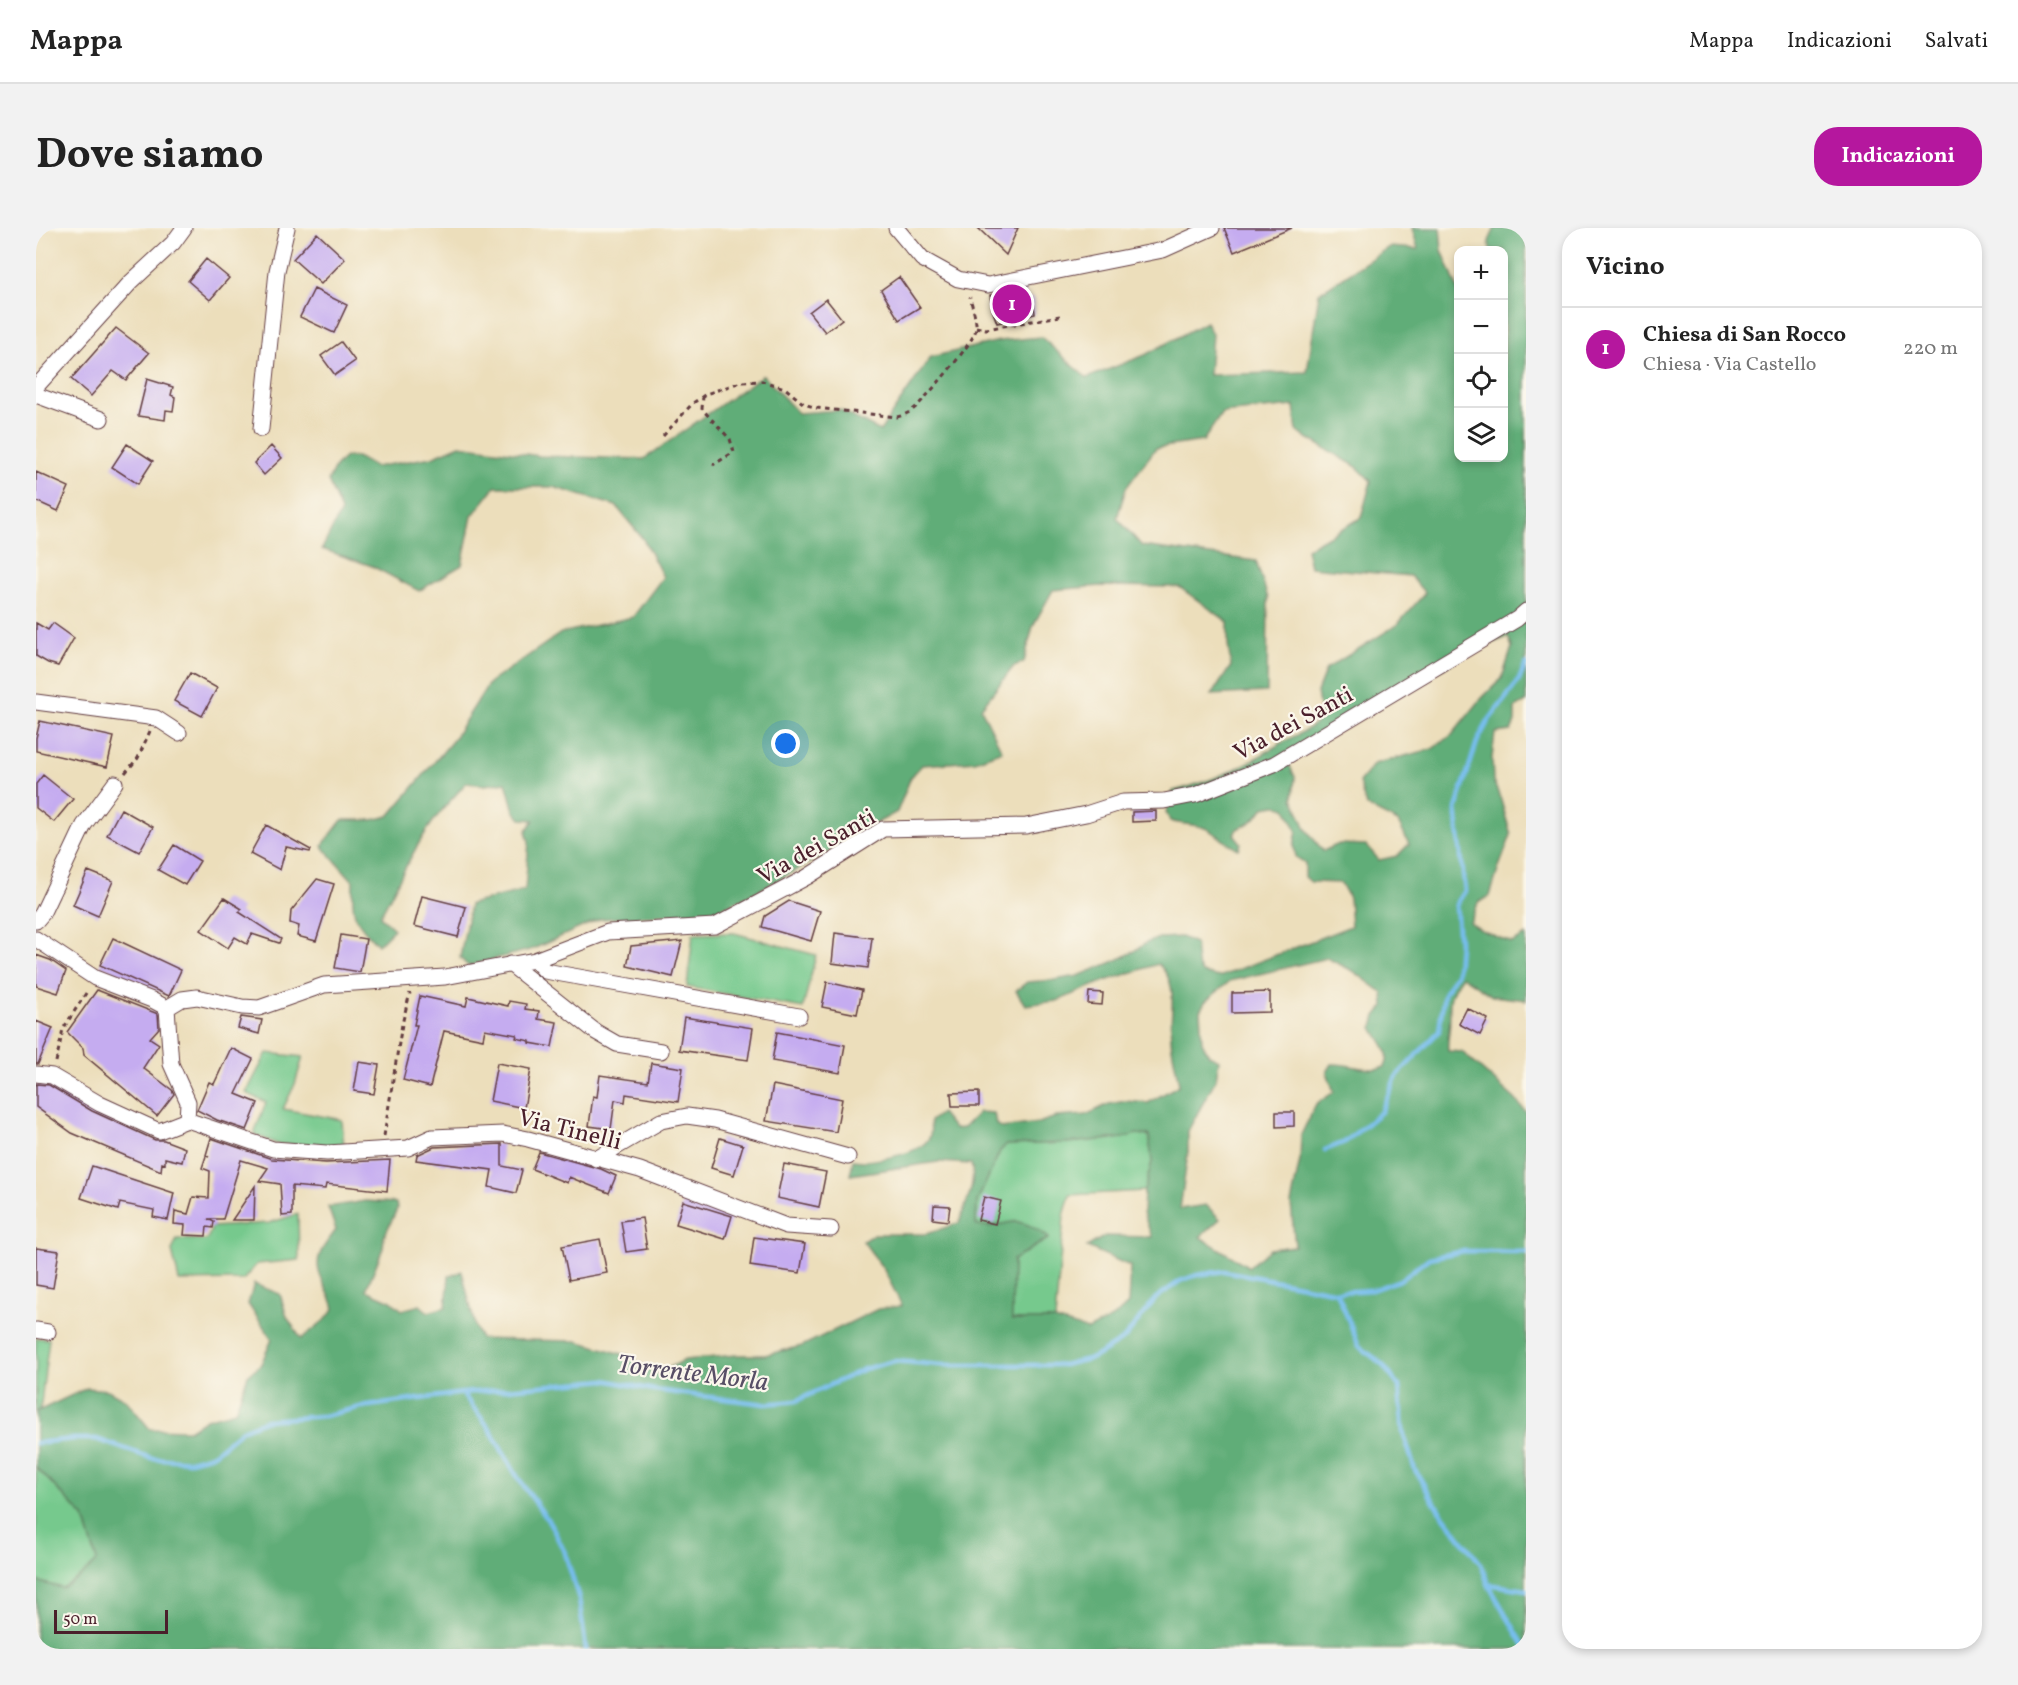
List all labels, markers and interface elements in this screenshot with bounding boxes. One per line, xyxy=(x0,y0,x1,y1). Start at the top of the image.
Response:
text: Mappa xyxy=(30,22,123,61)
text: Mappa xyxy=(1689,27,1754,56)
text: Indicazioni xyxy=(1787,27,1892,56)
text: Salvati xyxy=(1925,27,1988,56)
text: Dove siamo xyxy=(36,127,264,186)
button: Indicazioni xyxy=(1814,127,1982,186)
map controls xyxy=(1454,246,1508,462)
button: + xyxy=(1454,246,1508,300)
text: Vicino xyxy=(1586,249,1665,285)
pin: 1 xyxy=(992,282,1032,326)
button: − xyxy=(1454,300,1508,354)
text: Chiesa di San Rocco xyxy=(1643,320,1846,351)
text: 1 xyxy=(1601,335,1610,363)
text: 220 m xyxy=(1903,335,1958,363)
text: Chiesa · Via Castello xyxy=(1643,351,1817,379)
button: locate xyxy=(1454,354,1508,408)
button: layers xyxy=(1454,408,1508,462)
street label: Via dei Santi xyxy=(1228,679,1360,771)
your location xyxy=(771,729,800,758)
street label: Via dei Santi xyxy=(751,801,883,894)
street label: Via Tinelli xyxy=(514,1102,625,1160)
water label: Torrente Morla xyxy=(615,1347,770,1401)
scale bar xyxy=(54,1607,168,1634)
text: 50 m xyxy=(63,1609,97,1631)

